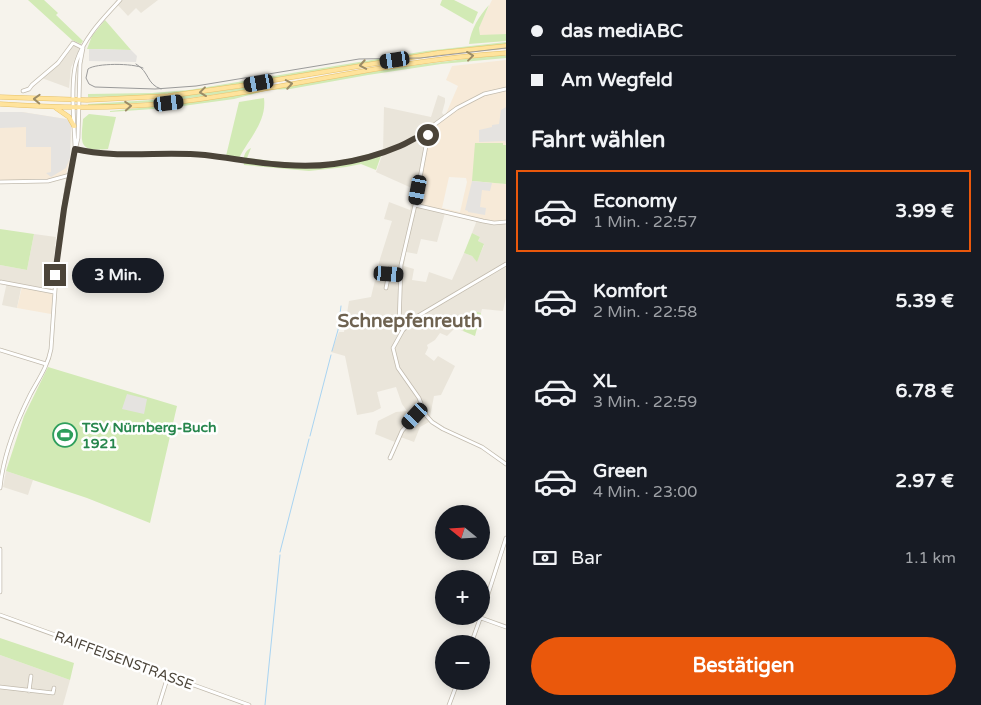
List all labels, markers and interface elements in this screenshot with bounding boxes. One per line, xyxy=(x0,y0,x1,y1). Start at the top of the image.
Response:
text: das mediABC xyxy=(561,20,683,42)
car xyxy=(379,50,410,70)
one-way arrow xyxy=(466,51,474,62)
one-way arrow xyxy=(359,60,368,70)
text: Am Wegfeld xyxy=(561,69,673,91)
car xyxy=(242,73,275,93)
one-way arrow xyxy=(285,80,293,90)
one-way arrow xyxy=(199,86,207,97)
one-way arrow xyxy=(33,94,40,104)
car xyxy=(153,94,184,112)
one-way arrow xyxy=(124,101,132,112)
route start xyxy=(417,124,439,146)
text: Fahrt wählen xyxy=(531,127,665,153)
car xyxy=(407,174,428,206)
icon: car xyxy=(533,189,578,234)
text: Economy xyxy=(593,190,677,212)
text: 3.99 € xyxy=(895,200,954,222)
text: 1 Min. · 22:57 xyxy=(593,212,697,232)
callout: 3 Min. xyxy=(72,258,165,292)
route end xyxy=(44,264,66,286)
text: 3 Min. xyxy=(94,265,142,285)
car xyxy=(373,265,404,283)
icon: car xyxy=(533,279,578,324)
text: Komfort xyxy=(593,280,667,302)
text: 5.39 € xyxy=(896,290,954,312)
text: 2 Min. · 22:58 xyxy=(593,302,697,322)
district label: Schnepfenreuth xyxy=(338,310,482,333)
icon: car xyxy=(533,369,578,414)
text: XL xyxy=(593,370,617,392)
text: 6.78 € xyxy=(896,380,954,402)
text: 3 Min. · 22:59 xyxy=(593,392,697,412)
car xyxy=(399,400,430,432)
place label: TSV Nürnberg-Buch 1921 xyxy=(81,419,216,452)
sports icon: TSV Nürnberg-Buch 1921 xyxy=(52,422,78,448)
icon: car xyxy=(533,459,578,504)
text: Green xyxy=(593,460,647,482)
text: 2.97 € xyxy=(895,470,954,492)
text: 4 Min. · 23:00 xyxy=(593,482,697,502)
north arrow xyxy=(435,505,490,560)
map controls xyxy=(435,505,490,690)
icon: cash xyxy=(531,544,559,572)
text: Bar xyxy=(571,547,602,569)
text: 1.1 km xyxy=(904,548,956,568)
button: + xyxy=(435,570,490,625)
street label: RAIFFEISENSTRASSE xyxy=(52,627,196,694)
button: − xyxy=(435,635,490,690)
button: Bestätigen xyxy=(531,637,956,695)

